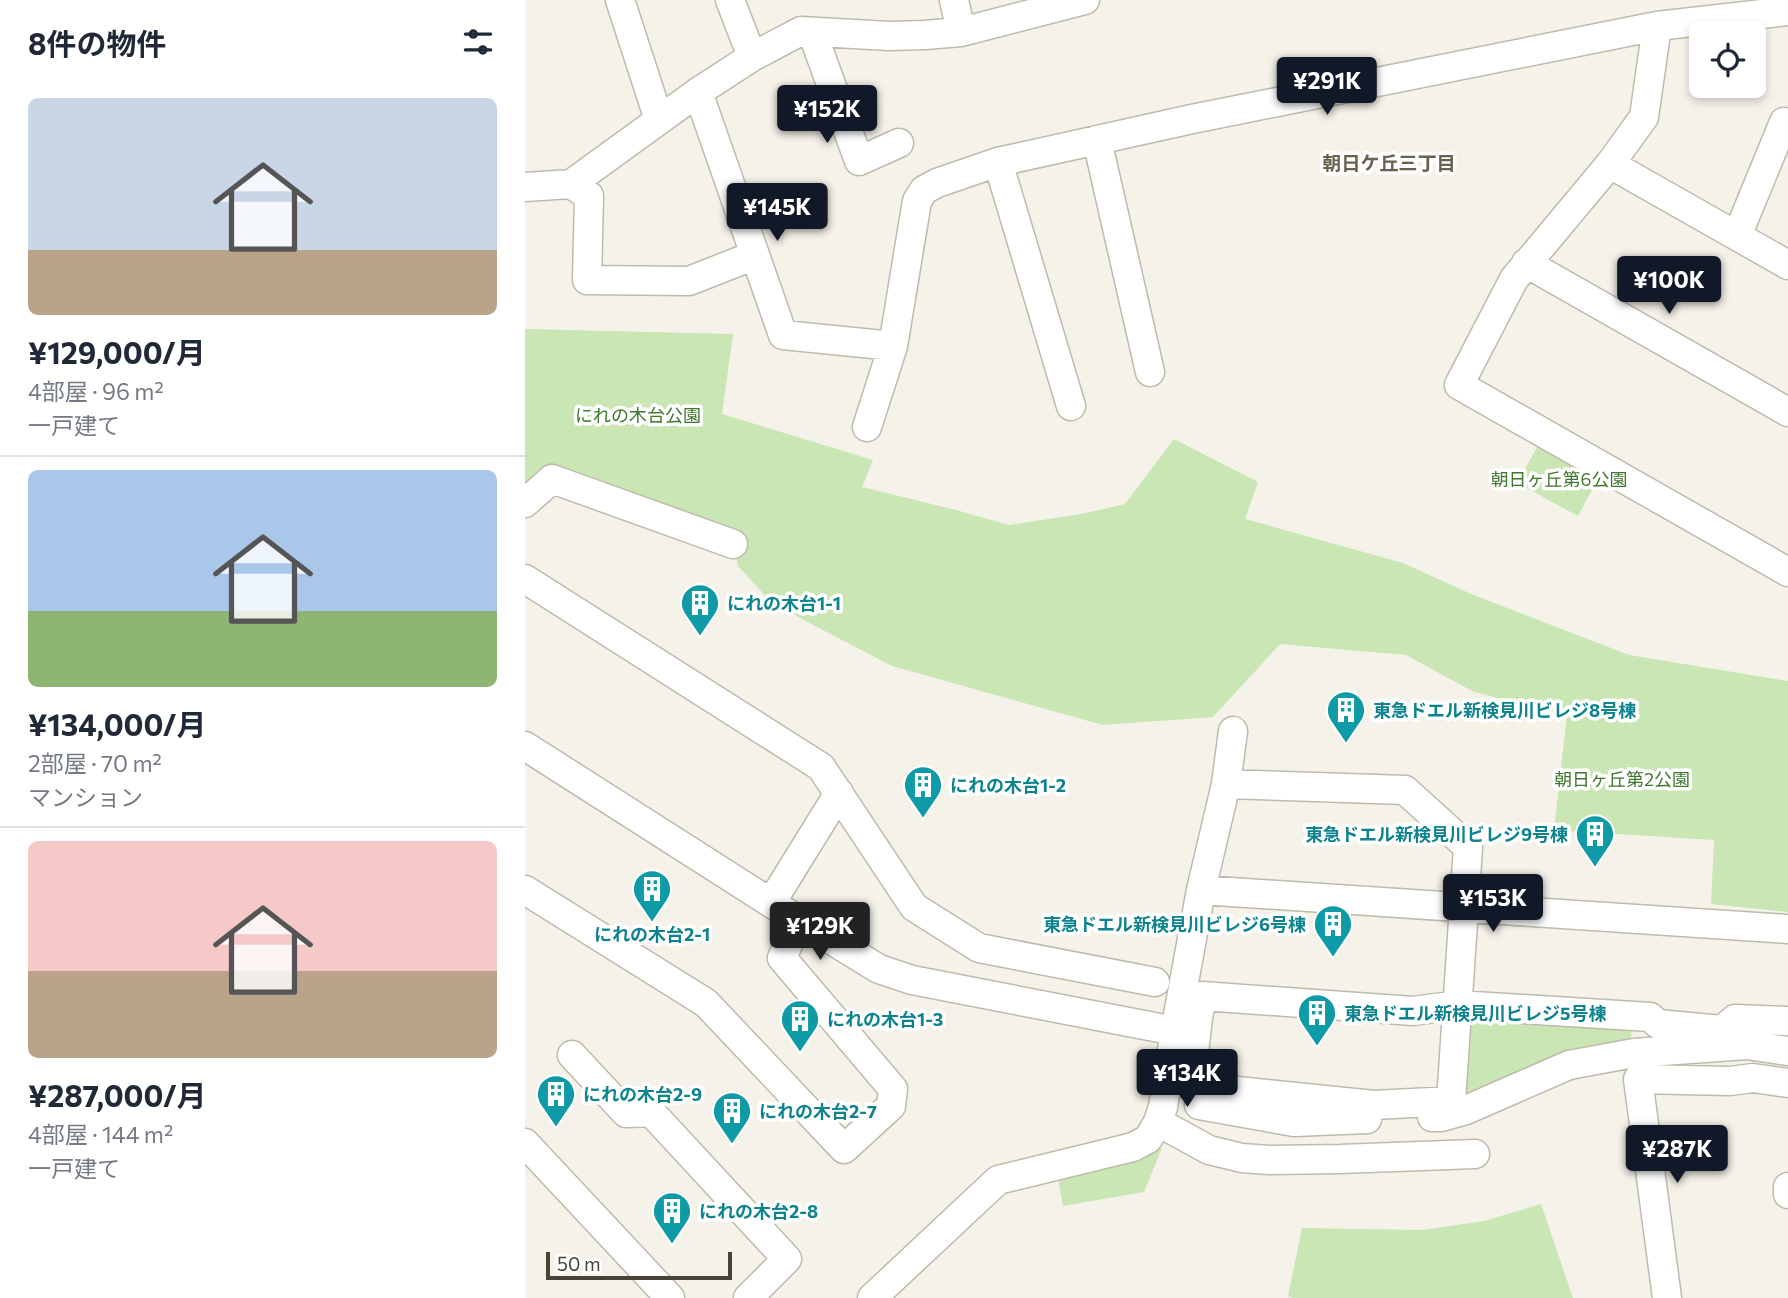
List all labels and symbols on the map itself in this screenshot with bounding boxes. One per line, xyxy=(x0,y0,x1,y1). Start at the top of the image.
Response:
pin: ¥291K xyxy=(1278,58,1376,117)
pin: ¥152K xyxy=(778,86,876,145)
district label: 朝日ケ丘三丁目 xyxy=(1322,151,1456,174)
pin: ¥145K xyxy=(728,184,826,243)
pin: ¥100K xyxy=(1620,256,1718,316)
park label: にれの木台公園 xyxy=(575,404,701,426)
park label: 朝日ヶ丘第6公園 xyxy=(1491,468,1627,490)
building icon: にれの木台1-1 xyxy=(679,582,721,637)
place label: にれの木台1-1 xyxy=(727,592,841,614)
building icon: 東急ドエル新検見川ビレジ8号棟 xyxy=(1325,689,1367,744)
place label: 東急ドエル新検見川ビレジ8号棟 xyxy=(1373,699,1636,721)
building icon: にれの木台1-2 xyxy=(902,764,944,819)
park label: 朝日ヶ丘第2公園 xyxy=(1554,768,1690,790)
place label: にれの木台1-2 xyxy=(950,774,1066,796)
building icon: 東急ドエル新検見川ビレジ9号棟 xyxy=(1574,813,1616,868)
place label: 東急ドエル新検見川ビレジ9号棟 xyxy=(1305,823,1568,845)
building icon: にれの木台2-1 xyxy=(631,868,673,923)
pin: ¥153K xyxy=(1444,874,1542,934)
pin: ¥129K xyxy=(771,902,869,962)
building icon: 東急ドエル新検見川ビレジ6号棟 xyxy=(1312,903,1354,958)
place label: 東急ドエル新検見川ビレジ6号棟 xyxy=(1043,913,1306,935)
place label: にれの木台2-1 xyxy=(594,923,710,945)
building icon: 東急ドエル新検見川ビレジ5号棟 xyxy=(1296,992,1338,1047)
building icon: にれの木台1-3 xyxy=(779,998,821,1053)
place label: 東急ドエル新検見川ビレジ5号棟 xyxy=(1344,1002,1607,1024)
place label: にれの木台1-3 xyxy=(827,1008,943,1030)
pin: ¥134K xyxy=(1138,1050,1236,1109)
building icon: にれの木台2-9 xyxy=(535,1073,577,1128)
place label: にれの木台2-9 xyxy=(583,1083,702,1105)
building icon: にれの木台2-7 xyxy=(711,1090,753,1145)
place label: にれの木台2-7 xyxy=(759,1100,877,1122)
pin: ¥287K xyxy=(1628,1126,1726,1185)
building icon: にれの木台2-8 xyxy=(651,1190,693,1245)
place label: にれの木台2-8 xyxy=(699,1200,818,1222)
scale bar xyxy=(546,1249,731,1281)

